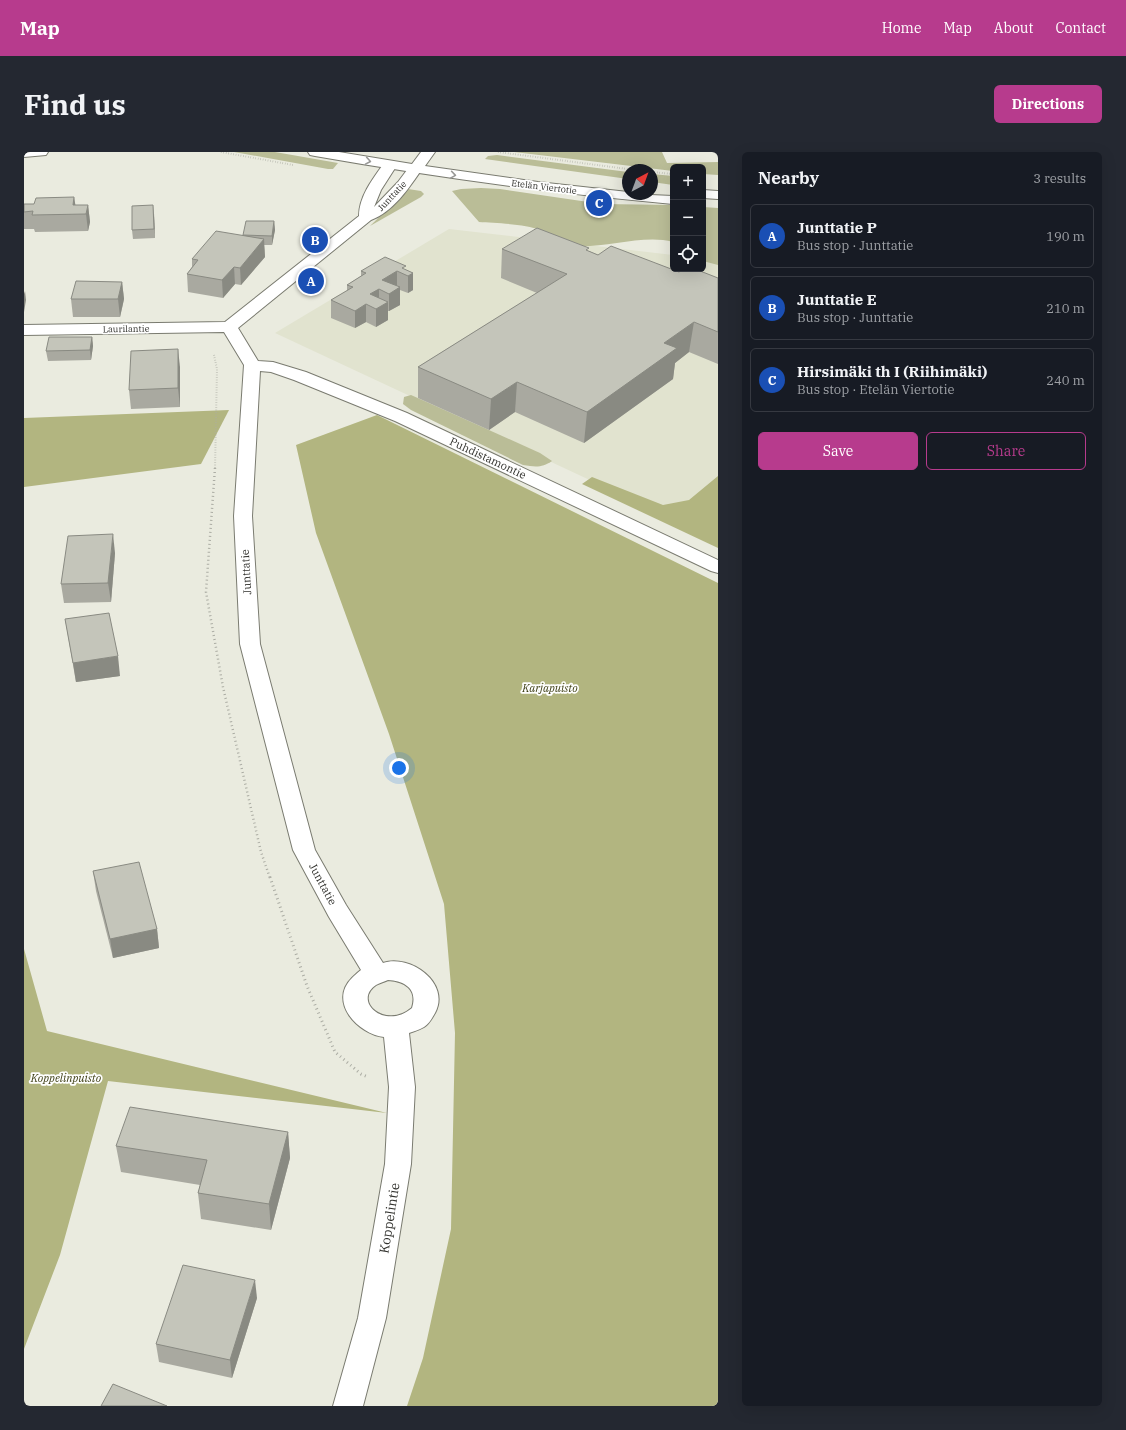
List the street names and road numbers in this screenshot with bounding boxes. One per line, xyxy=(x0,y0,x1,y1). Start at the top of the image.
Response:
street label: Etelän Viertotie xyxy=(511,177,578,196)
street label: Junttatie xyxy=(375,178,408,213)
street label: Laurilantie xyxy=(102,323,150,334)
street label: Puhdistamontie xyxy=(448,434,529,482)
street label: Junttatie xyxy=(238,549,254,595)
street label: Junttatie xyxy=(306,861,340,908)
street label: Koppelintie xyxy=(376,1182,403,1255)

